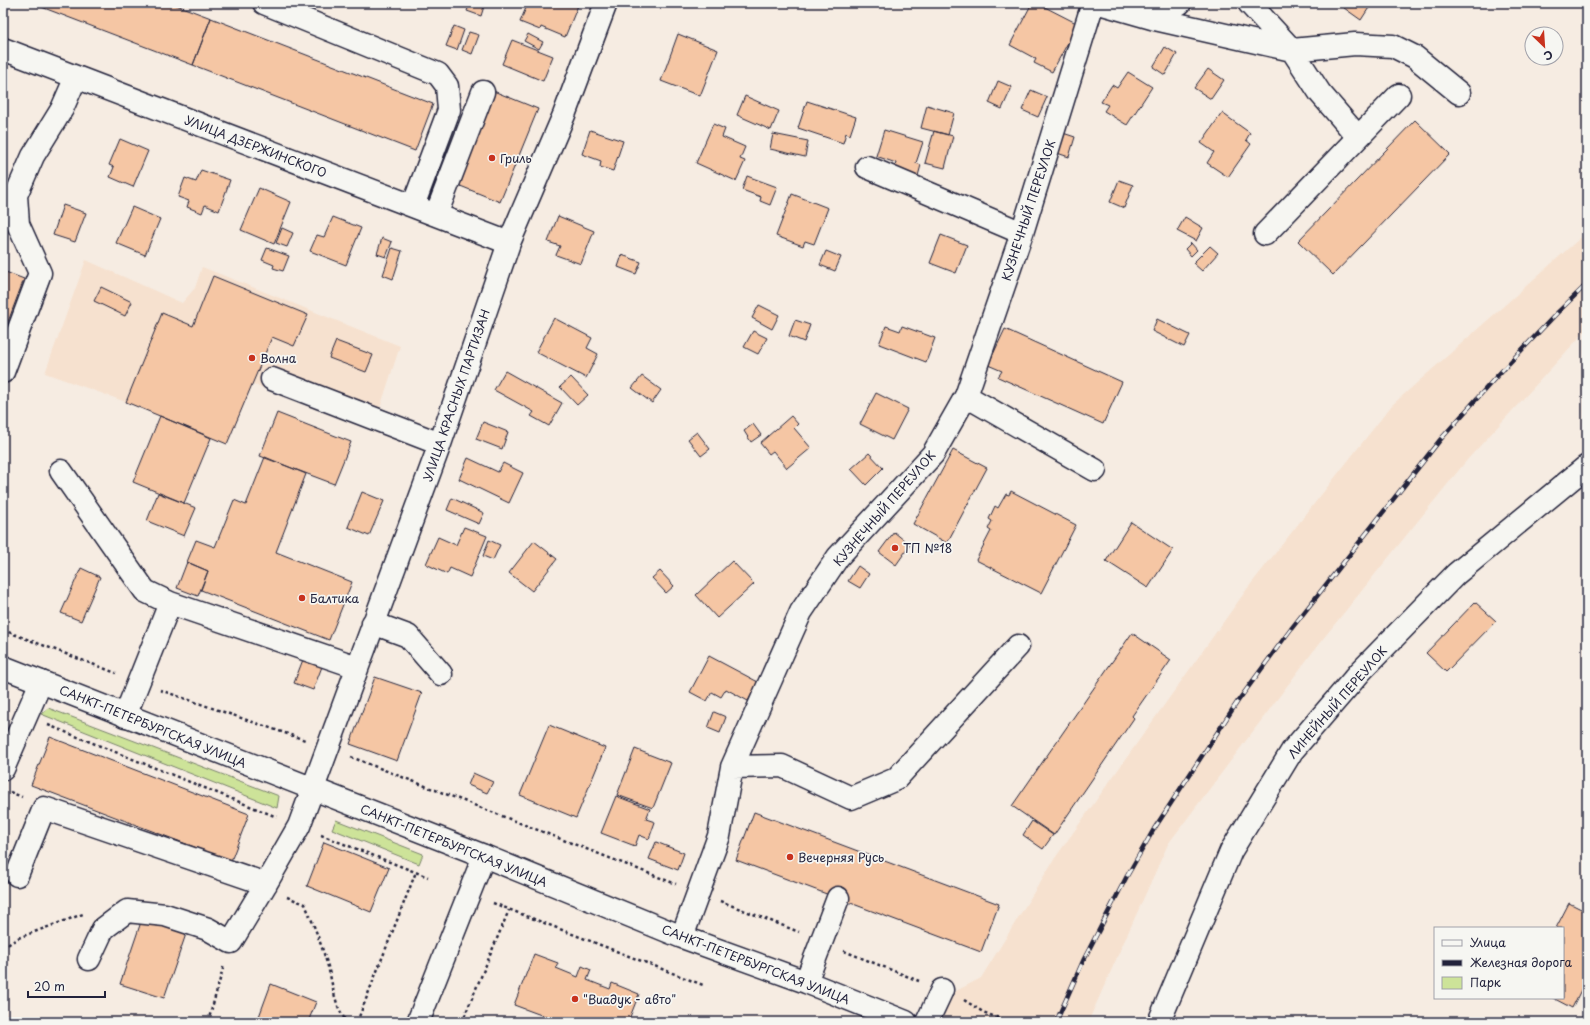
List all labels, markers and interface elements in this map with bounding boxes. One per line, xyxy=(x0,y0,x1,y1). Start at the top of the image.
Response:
north arrow xyxy=(1524,26,1564,66)
text: С xyxy=(1541,46,1556,65)
street label: УЛИЦА ДЗЕРЖИНСКОГО xyxy=(182,111,330,181)
street label: КУЗНЕЧНЫЙ ПЕРЕУЛОК xyxy=(997,137,1059,283)
place label: Гриль xyxy=(500,149,532,167)
marker: Гриль xyxy=(487,153,497,163)
street label: УЛИЦА КРАСНЫХ ПАРТИЗАН xyxy=(418,307,494,483)
place label: Волна xyxy=(260,349,297,367)
marker: Волна xyxy=(247,353,257,363)
street label: КУЗНЕЧНЫЙ ПЕРЕУЛОК xyxy=(829,446,939,570)
place label: ТП №18 xyxy=(903,539,952,557)
marker: ТП №18 xyxy=(890,543,900,553)
place label: Балтика xyxy=(310,589,360,607)
marker: Балтика xyxy=(297,593,307,603)
street label: ЛИНЕЙНЫЙ ПЕРЕУЛОК xyxy=(1283,642,1391,762)
street label: САНКТ-ПЕТЕРБУРГСКАЯ УЛИЦА xyxy=(57,680,249,772)
street label: САНКТ-ПЕТЕРБУРГСКАЯ УЛИЦА xyxy=(358,799,550,891)
place label: Вечерняя Русь xyxy=(798,848,884,866)
marker: Вечерняя Русь xyxy=(785,852,795,862)
street label: САНКТ-ПЕТЕРБУРГСКАЯ УЛИЦА xyxy=(659,920,853,1008)
legend xyxy=(1434,927,1564,999)
text: Улица xyxy=(1470,933,1506,951)
text: Железная дорога xyxy=(1470,953,1573,971)
scale bar xyxy=(28,973,105,999)
text: Парк xyxy=(1470,973,1502,991)
text: 20 m xyxy=(34,977,65,995)
place label: "Виадук - авто" xyxy=(583,990,676,1008)
marker: "Виадук - авто" xyxy=(570,994,580,1004)

